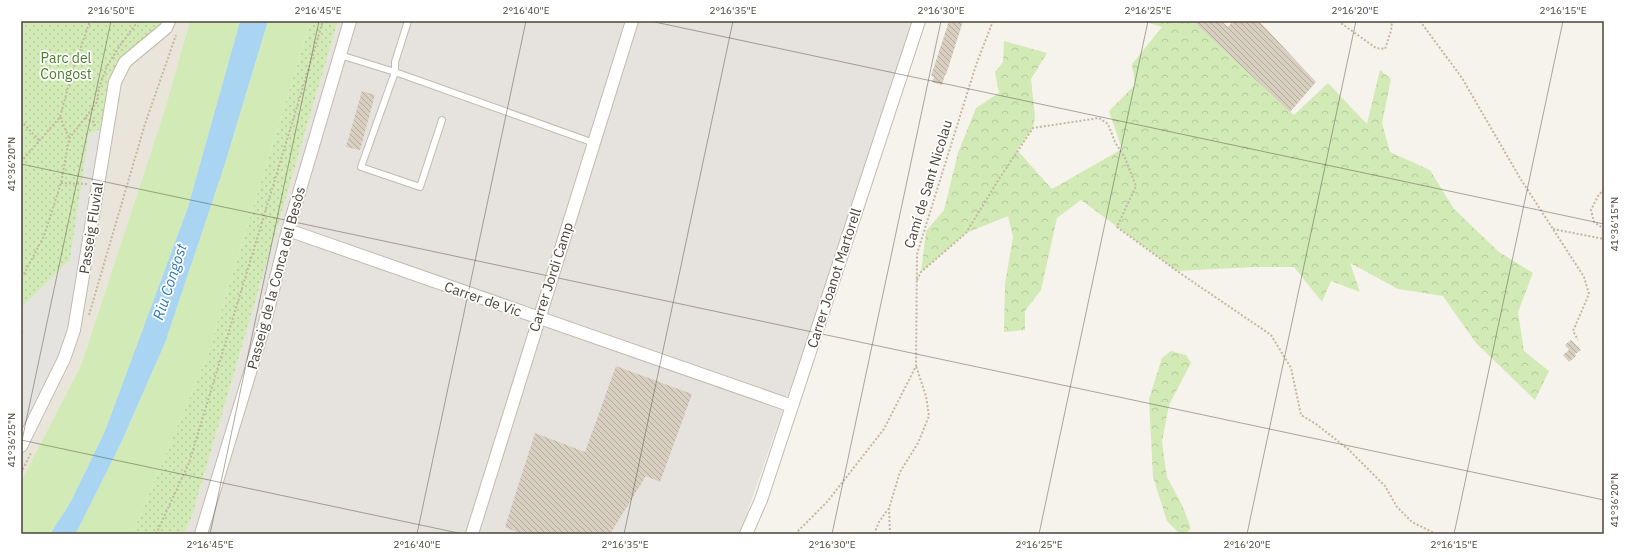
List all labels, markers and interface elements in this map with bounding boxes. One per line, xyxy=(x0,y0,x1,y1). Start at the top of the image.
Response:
text: 2°16'50"E xyxy=(87,4,135,17)
text: 2°16'45"E xyxy=(294,4,342,17)
text: 2°16'40"E xyxy=(502,4,550,17)
text: 2°16'35"E xyxy=(709,4,757,17)
text: 2°16'30"E xyxy=(917,4,965,17)
text: 2°16'25"E xyxy=(1124,4,1172,17)
text: 2°16'20"E xyxy=(1331,4,1379,17)
text: 2°16'15"E xyxy=(1539,4,1587,17)
park label: Parc del Congost xyxy=(40,49,92,83)
street label: Camí de Sant Nicolau xyxy=(900,118,956,250)
text: 41°36'20"N xyxy=(5,137,18,191)
street label: Passeig Fluvial xyxy=(75,181,107,275)
street label: Passeig de la Conca del Besòs xyxy=(243,184,309,371)
text: 41°36'15"N xyxy=(1608,197,1621,251)
street label: Carrer Joanot Martorell xyxy=(803,206,865,350)
street label: Carrer Jordi Camp xyxy=(525,220,577,334)
water label: Riu Congost xyxy=(148,240,191,322)
street label: Carrer de Vic xyxy=(442,277,524,321)
text: 41°36'25"N xyxy=(5,413,18,467)
text: 41°36'20"N xyxy=(1608,473,1621,527)
text: 2°16'45"E xyxy=(186,538,234,551)
text: 2°16'40"E xyxy=(393,538,441,551)
text: 2°16'35"E xyxy=(601,538,649,551)
text: 2°16'30"E xyxy=(808,538,856,551)
text: 2°16'25"E xyxy=(1015,538,1063,551)
text: 2°16'20"E xyxy=(1223,538,1271,551)
text: 2°16'15"E xyxy=(1430,538,1478,551)

